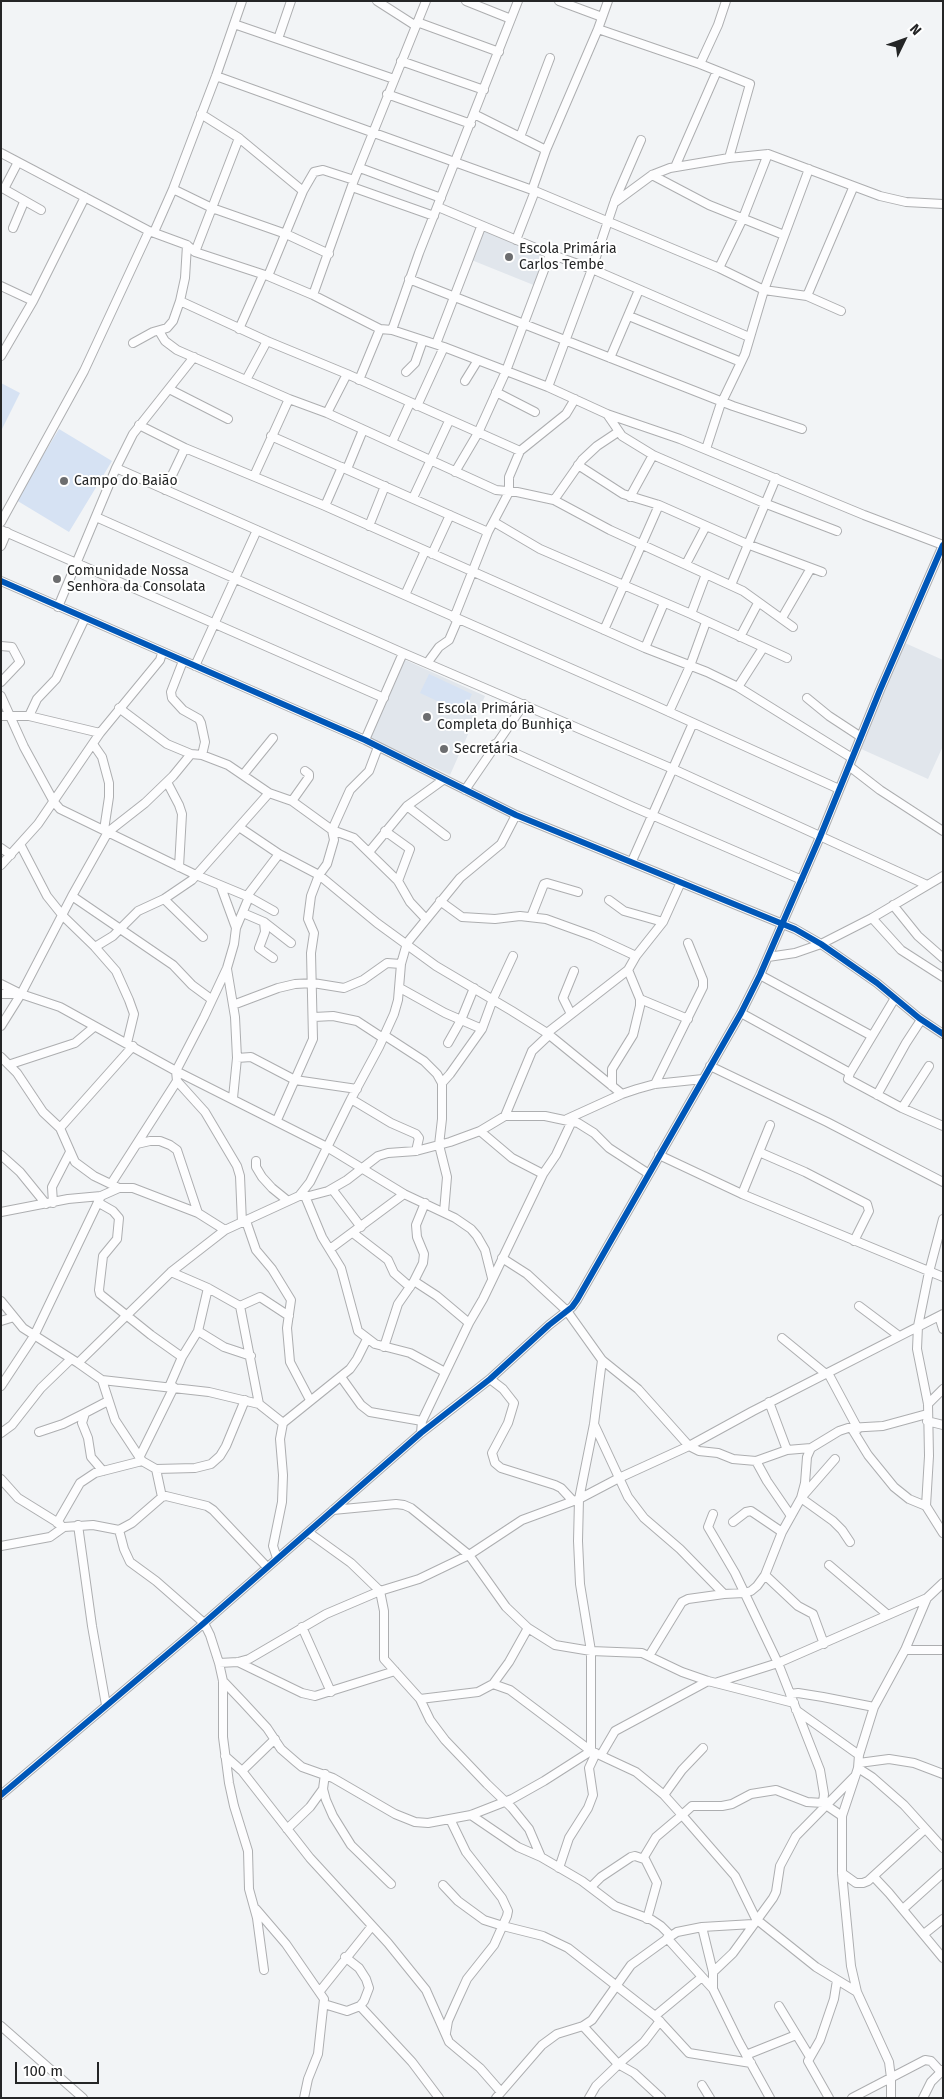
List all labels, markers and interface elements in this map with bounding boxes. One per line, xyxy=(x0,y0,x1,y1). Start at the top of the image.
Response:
north arrow xyxy=(879,15,929,65)
text: N xyxy=(906,20,925,39)
place label: Escola Primária Carlos Tembe xyxy=(519,241,617,274)
marker: Escola Primária Carlos Tembe xyxy=(503,251,515,263)
place label: Campo do Baião xyxy=(74,473,178,489)
marker: Campo do Baião xyxy=(58,475,70,487)
place label: Comunidade Nossa Senhora da Consolata xyxy=(67,563,206,596)
marker: Comunidade Nossa Senhora da Consolata xyxy=(51,573,63,585)
place label: Escola Primária Completa do Bunhiça xyxy=(437,701,572,734)
marker: Escola Primária Completa do Bunhiça xyxy=(421,711,433,723)
place label: Secretária xyxy=(454,741,518,757)
marker: Secretária xyxy=(438,743,450,755)
scale bar xyxy=(18,2052,101,2084)
text: 100 m xyxy=(23,2062,63,2080)

